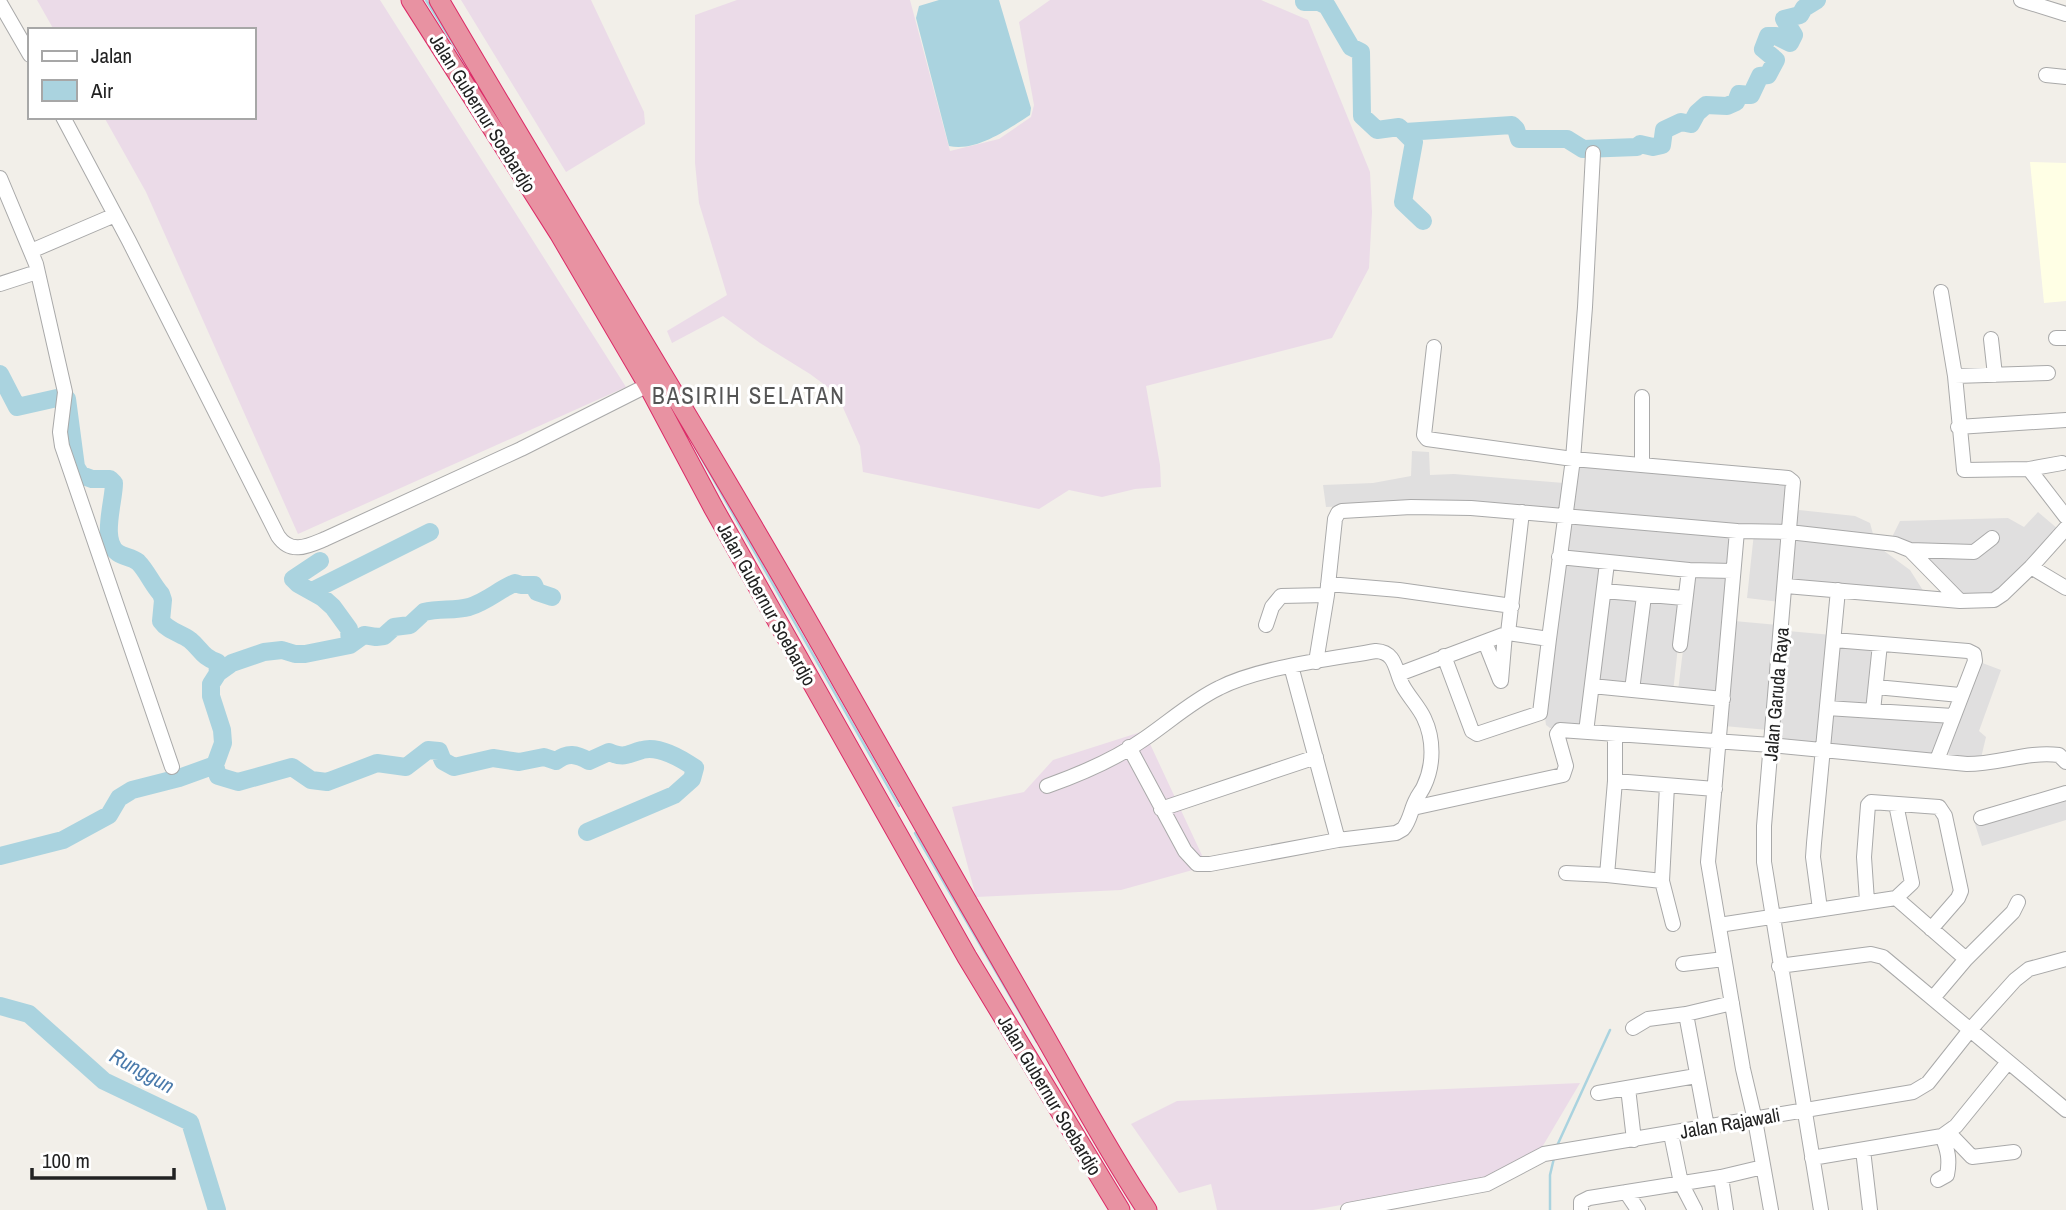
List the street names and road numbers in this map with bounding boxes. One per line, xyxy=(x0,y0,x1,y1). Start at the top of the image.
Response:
street label: Jalan Gubernur Soebardjo xyxy=(424,29,542,197)
street label: Jalan Gubernur Soebardjo xyxy=(711,518,823,690)
street label: Jalan Garuda Raya xyxy=(1757,626,1795,762)
street label: Jalan Gubernur Soebardjo xyxy=(992,1010,1108,1180)
street label: Jalan Rajawali xyxy=(1678,1101,1782,1145)

